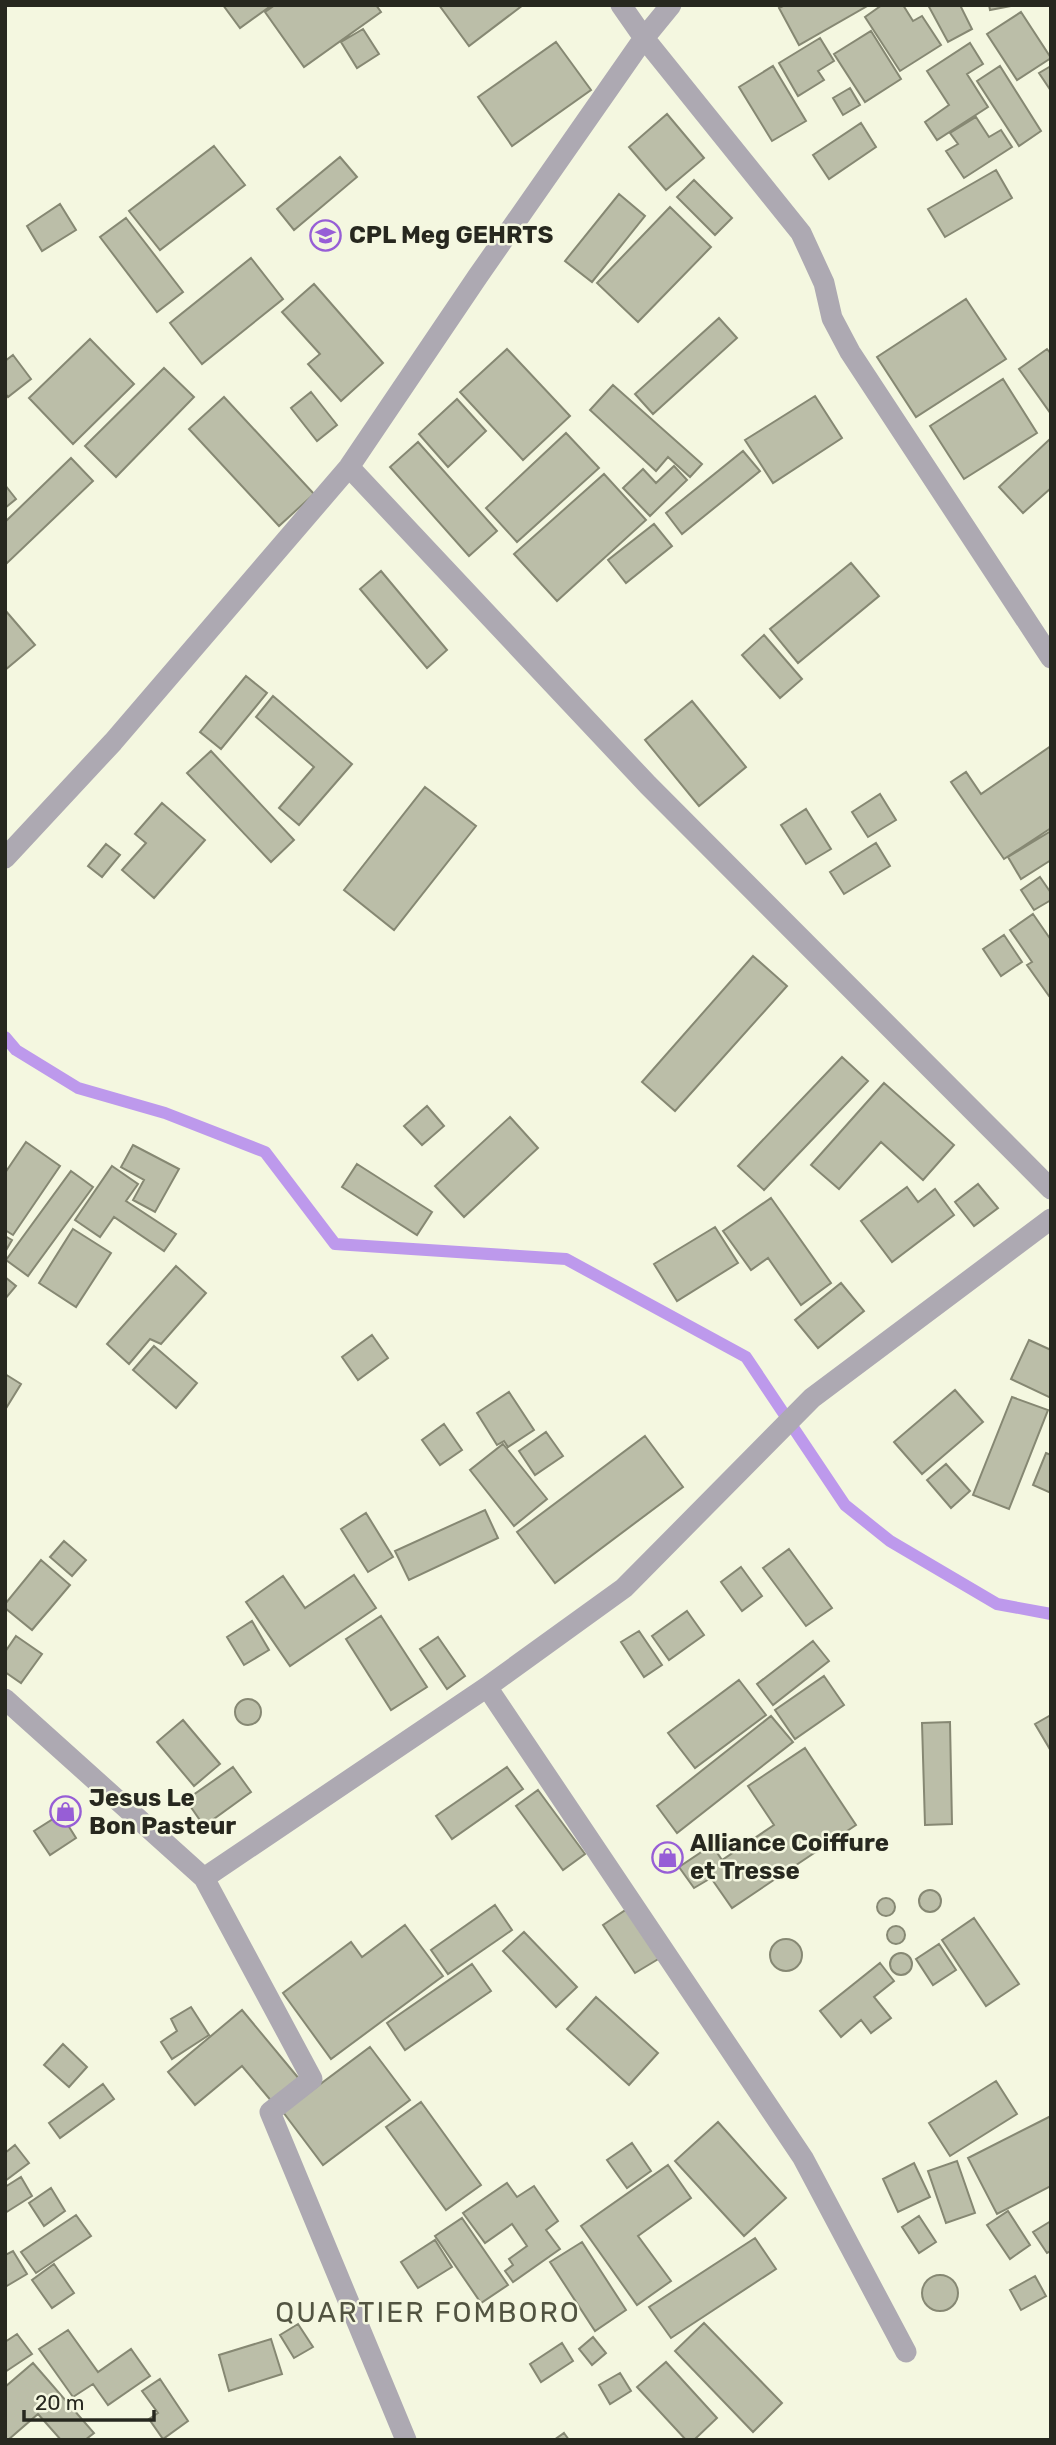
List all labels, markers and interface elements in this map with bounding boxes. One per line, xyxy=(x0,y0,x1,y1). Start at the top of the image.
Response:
school or university icon: CPL Meg GEHRTS xyxy=(309,218,343,252)
place label: CPL Meg GEHRTS xyxy=(349,221,553,249)
place label: Jesus Le Bon Pasteur xyxy=(89,1784,236,1840)
shop icon: Jesus Le Bon Pasteur xyxy=(49,1795,83,1829)
place label: Alliance Coiffure et Tresse xyxy=(690,1829,889,1885)
shop icon: Alliance Coiffure et Tresse xyxy=(650,1840,684,1874)
district label: QUARTIER FOMBORO xyxy=(275,2296,581,2329)
scale bar xyxy=(24,2378,154,2422)
text: 20 m xyxy=(35,2390,84,2415)

